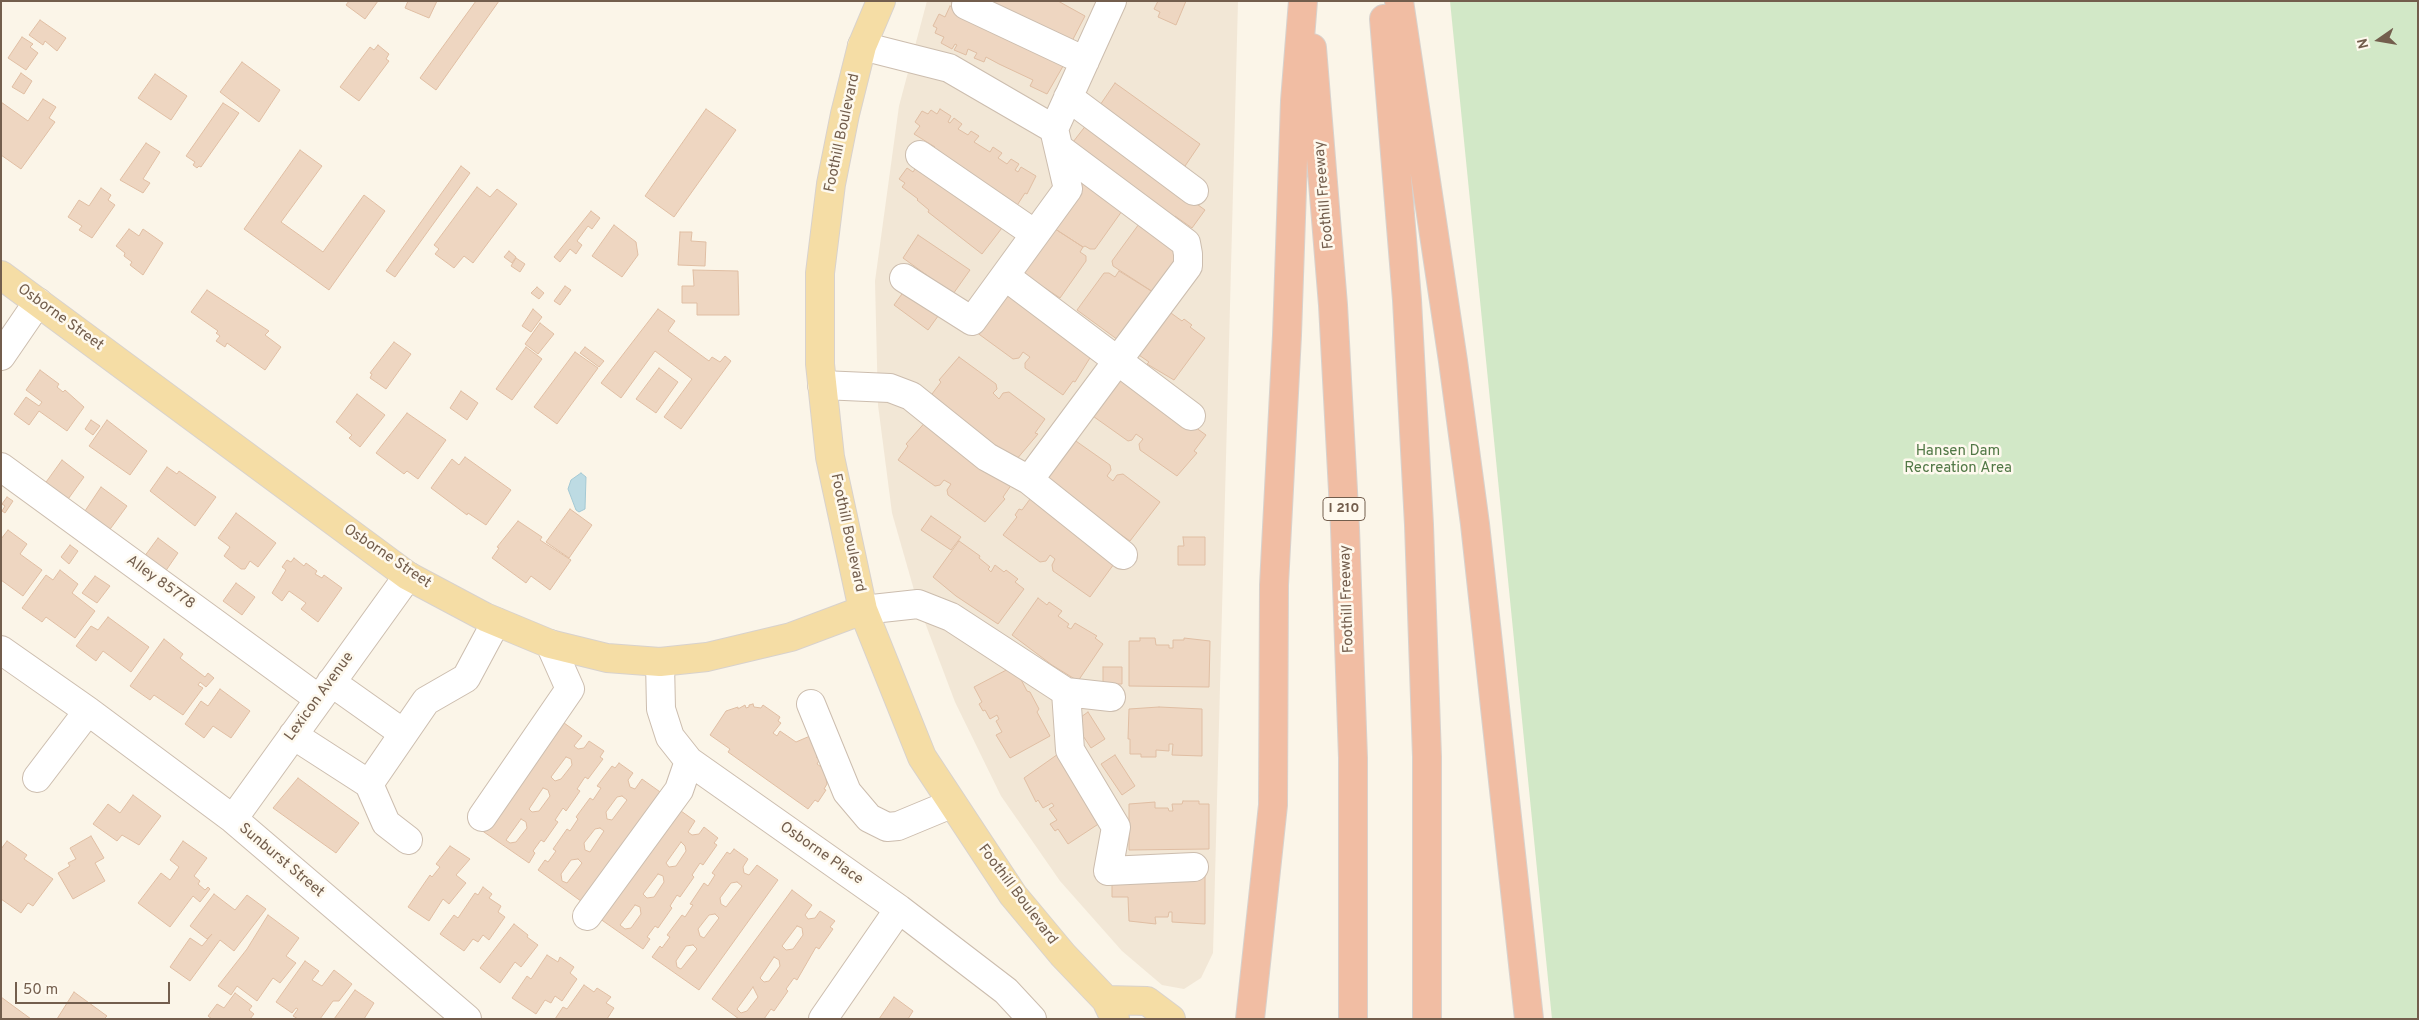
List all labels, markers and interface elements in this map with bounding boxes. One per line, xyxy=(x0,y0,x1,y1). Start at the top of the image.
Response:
north arrow xyxy=(2354,15,2404,65)
text: N xyxy=(2354,37,2373,50)
street label: Foothill Boulevard xyxy=(822,72,864,194)
street label: Foothill Freeway xyxy=(1311,140,1339,250)
street label: Osborne Street xyxy=(13,281,107,355)
park label: Hansen Dam Recreation Area xyxy=(1904,443,2012,478)
street label: Foothill Boulevard xyxy=(826,472,868,594)
road number: I 210 xyxy=(1323,498,1365,520)
street label: Osborne Street xyxy=(340,521,434,593)
street label: Foothill Freeway xyxy=(1337,544,1359,654)
street label: Alley 85778 xyxy=(122,552,198,614)
street label: Lexicon Avenue xyxy=(282,649,358,745)
street label: Osborne Place xyxy=(776,819,866,889)
street label: Sunburst Street xyxy=(235,820,327,902)
street label: Foothill Boulevard xyxy=(973,841,1061,949)
scale bar xyxy=(18,972,172,1004)
text: 50 m xyxy=(23,981,58,1000)

